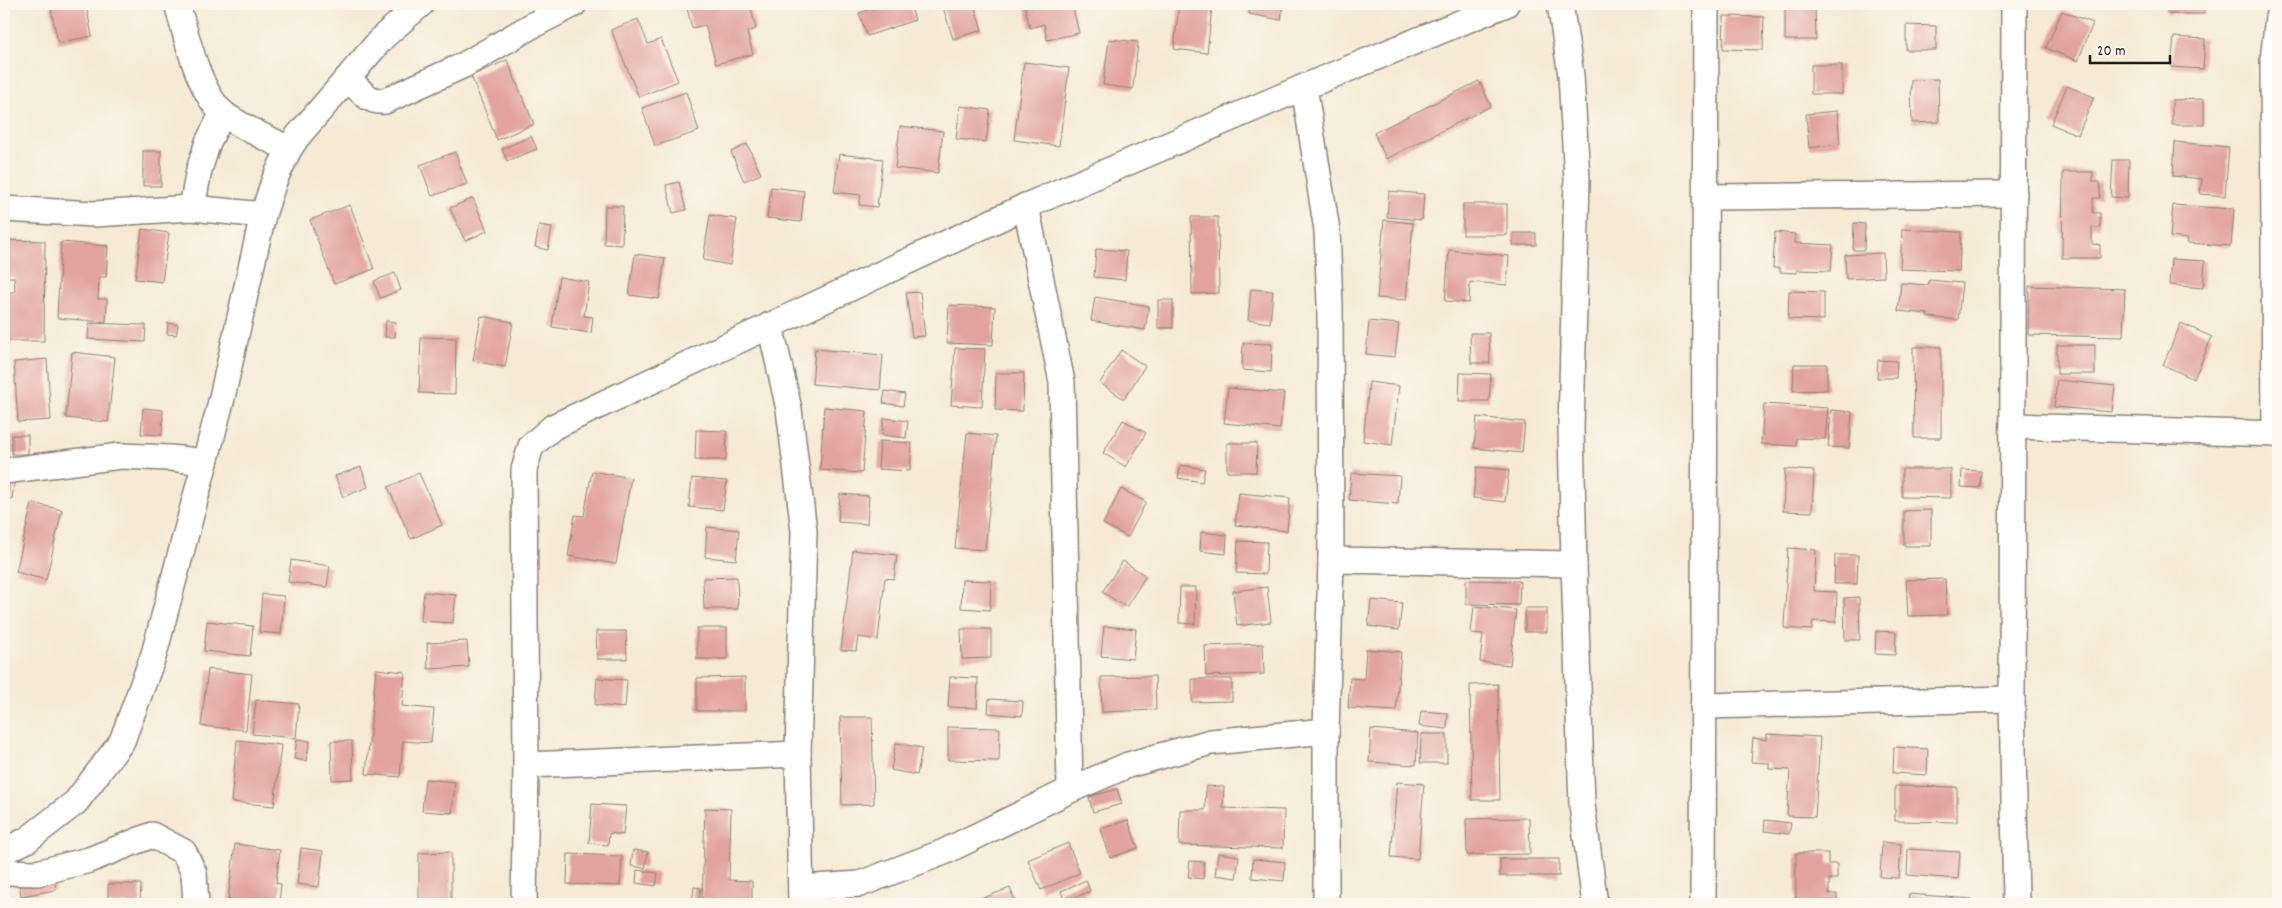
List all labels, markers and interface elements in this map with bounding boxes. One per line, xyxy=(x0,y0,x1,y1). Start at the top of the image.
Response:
scale bar xyxy=(2090,32,2170,64)
text: 20 m xyxy=(2097,41,2125,63)

